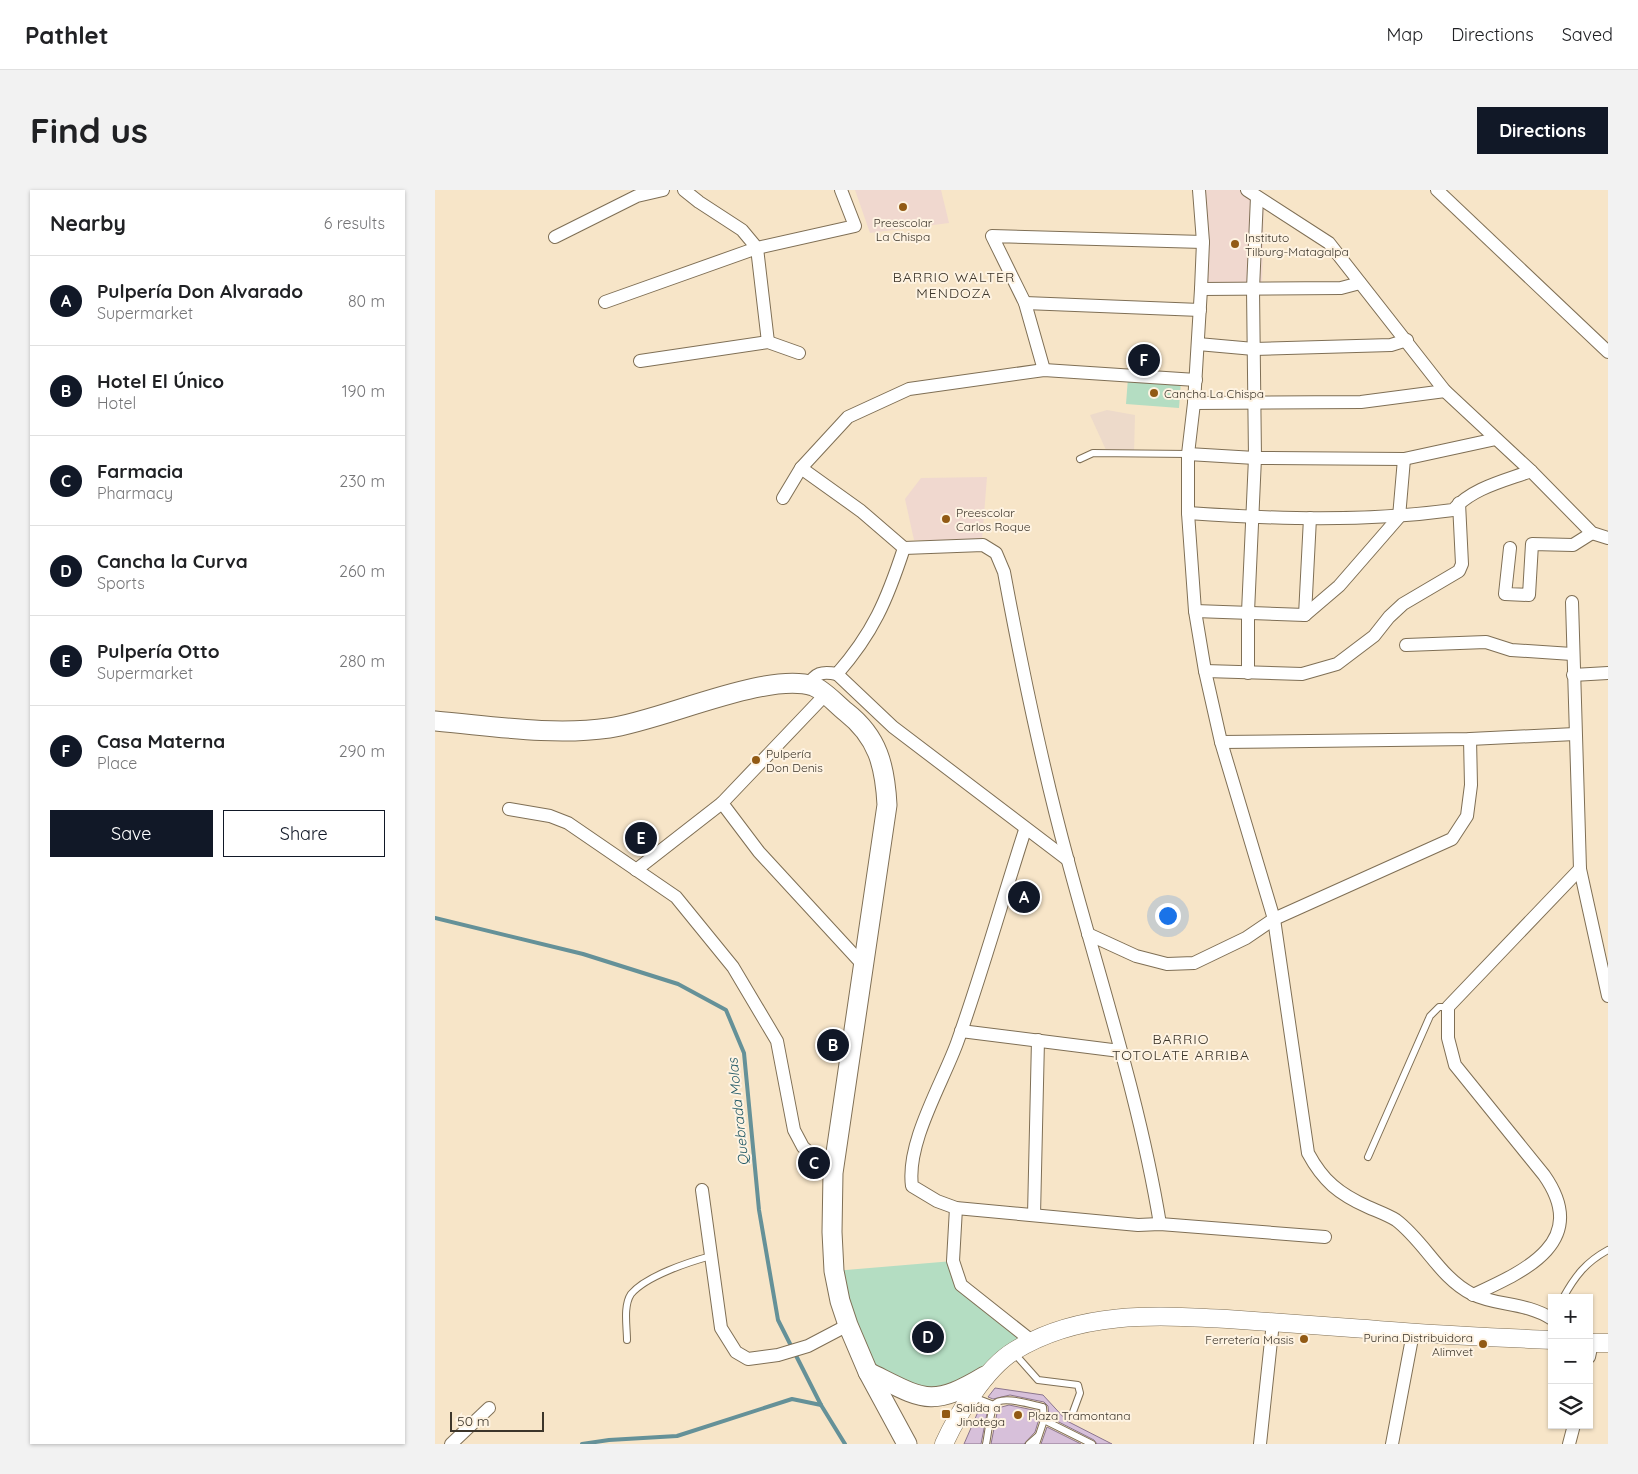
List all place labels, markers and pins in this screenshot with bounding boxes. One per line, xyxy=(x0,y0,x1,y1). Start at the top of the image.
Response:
marker: Preescolar La Chispa xyxy=(897,201,909,213)
place label: Preescolar La Chispa xyxy=(874,215,933,244)
place label: Instituto Tilburg-Matagalpa xyxy=(1245,230,1349,259)
marker: Instituto Tilburg-Matagalpa xyxy=(1229,238,1241,250)
pin: F xyxy=(1128,341,1160,379)
place label: Cancha La Chispa xyxy=(1164,386,1264,401)
marker: Cancha La Chispa xyxy=(1148,387,1160,399)
place label: Preescolar Carlos Roque xyxy=(956,505,1031,534)
marker: Preescolar Carlos Roque xyxy=(940,513,952,525)
place label: Pulpería Don Denis xyxy=(766,746,823,775)
marker: Pulpería Don Denis xyxy=(750,754,762,766)
pin: E xyxy=(625,819,657,857)
pin: A xyxy=(1008,878,1040,916)
pin: B xyxy=(817,1026,849,1064)
pin: C xyxy=(798,1144,830,1182)
pin: D xyxy=(912,1318,944,1356)
place label: Purina Distribuidora Alimvet xyxy=(1363,1330,1473,1359)
place label: Ferretería Masis xyxy=(1205,1332,1294,1347)
marker: Ferretería Masis xyxy=(1298,1333,1310,1345)
marker: Purina Distribuidora Alimvet xyxy=(1477,1338,1489,1350)
place label: Salida a Jinotega xyxy=(956,1400,1005,1429)
marker: Salida a Jinotega xyxy=(940,1408,952,1420)
place label: Plaza Tramontana xyxy=(1028,1408,1130,1423)
marker: Plaza Tramontana xyxy=(1012,1409,1024,1421)

